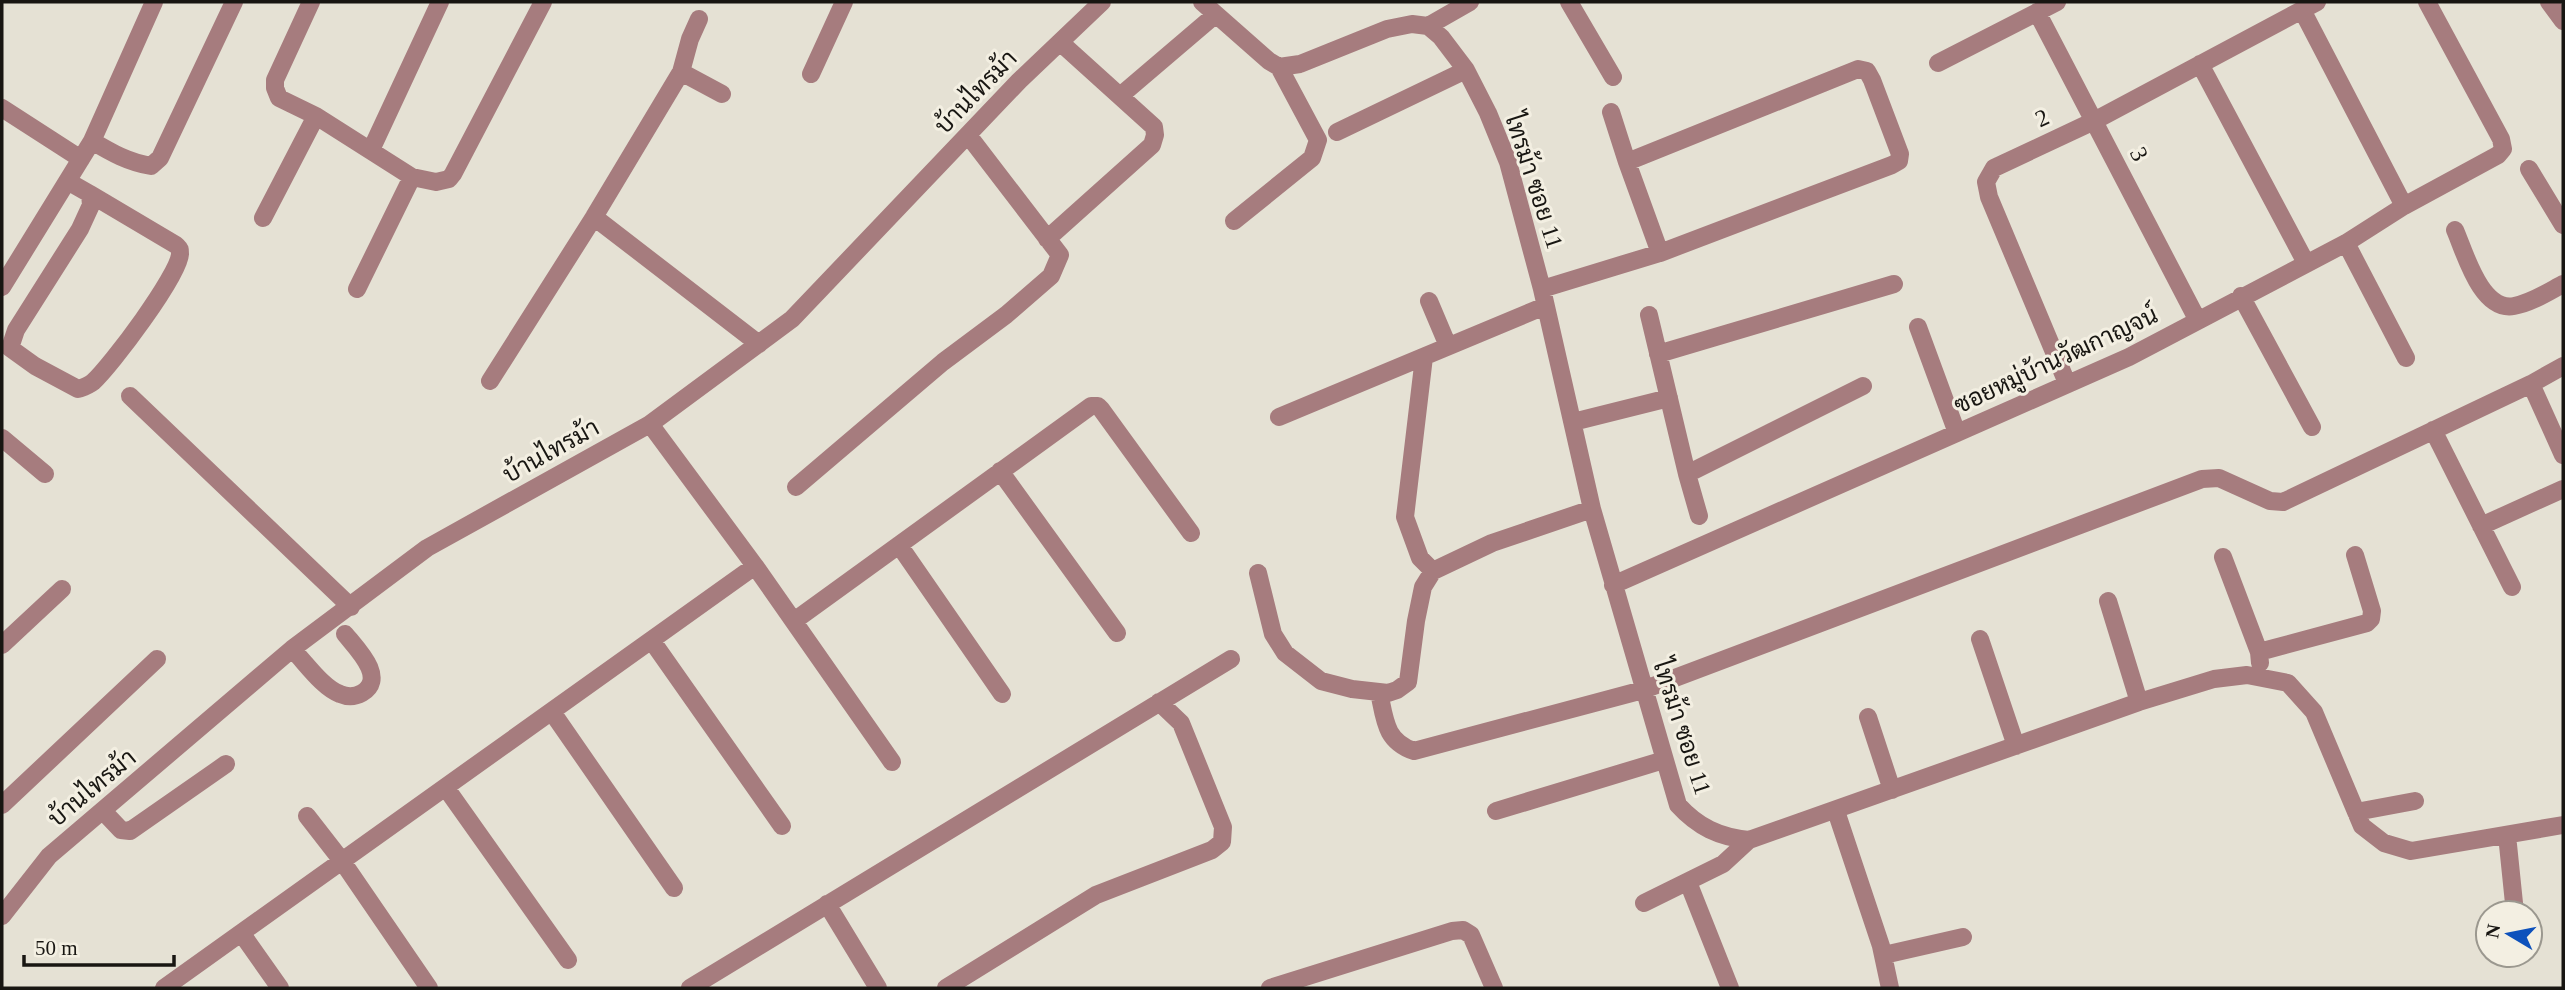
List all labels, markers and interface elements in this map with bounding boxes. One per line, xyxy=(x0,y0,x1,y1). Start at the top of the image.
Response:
street label: บ้านไทรม้า xyxy=(928,43,1022,139)
street label: 2 xyxy=(2031,104,2053,132)
street label: ไทรม้า ซอย 11 xyxy=(1499,107,1571,252)
street label: 3 xyxy=(2125,143,2153,165)
street label: ซอยหมู่บ้านวัฒกาญจน์ xyxy=(1949,299,2163,422)
street label: บ้านไทรม้า xyxy=(497,411,603,488)
street label: ไทรม้า ซอย 11 xyxy=(1647,653,1719,798)
street label: บ้านไทรม้า xyxy=(41,742,141,832)
north arrow xyxy=(2474,899,2544,969)
text: N xyxy=(2481,922,2504,940)
scale bar xyxy=(24,923,175,967)
text: 50 m xyxy=(35,936,78,960)

